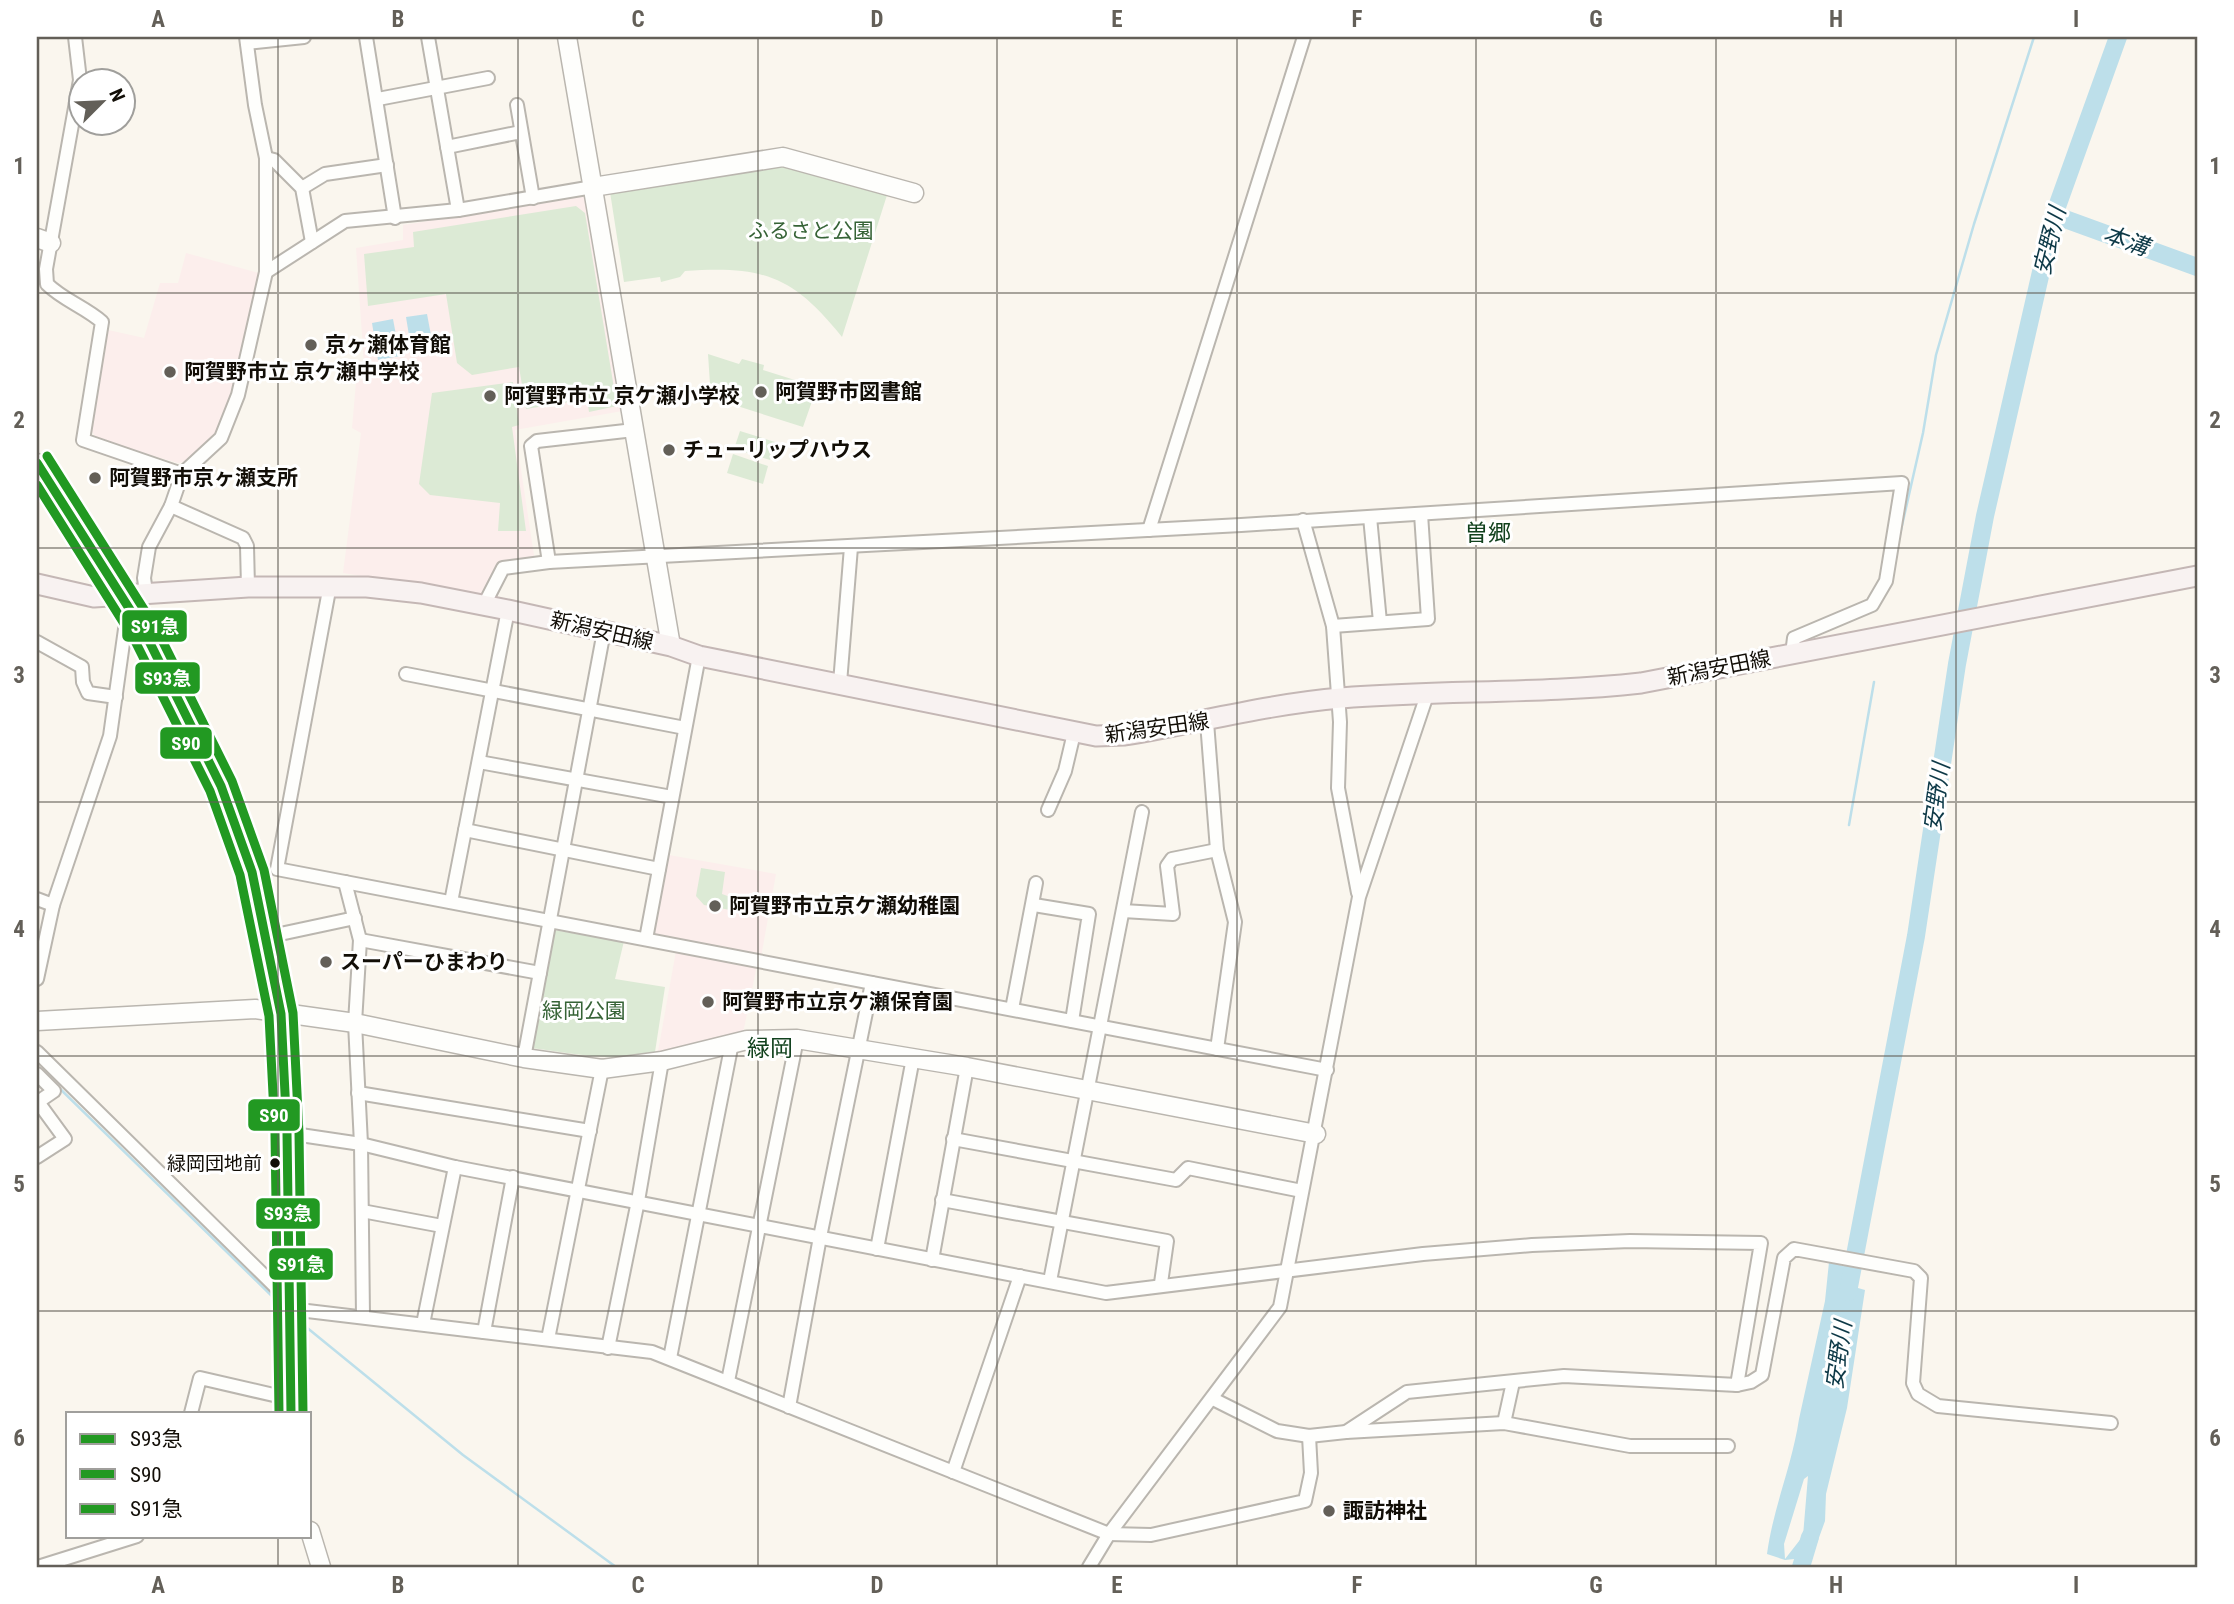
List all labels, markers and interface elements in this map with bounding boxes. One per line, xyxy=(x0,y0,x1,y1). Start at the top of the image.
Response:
text: A xyxy=(151,6,165,33)
text: B xyxy=(392,6,404,33)
text: C xyxy=(631,6,645,33)
text: D xyxy=(871,6,884,33)
text: E xyxy=(1111,6,1123,33)
text: F xyxy=(1352,6,1363,33)
text: G xyxy=(1589,6,1603,33)
text: H xyxy=(1829,6,1843,33)
text: I xyxy=(2073,6,2079,33)
north arrow xyxy=(66,66,136,136)
text: N xyxy=(104,85,130,105)
text: 1 xyxy=(13,153,25,180)
text: 1 xyxy=(2209,153,2221,180)
water label: 安野川 xyxy=(2029,201,2072,278)
park label: ふるさと公園 xyxy=(748,219,874,243)
water label: 本溝 xyxy=(2100,220,2155,263)
place label: 京ヶ瀬体育館 xyxy=(325,333,451,357)
marker: 京ヶ瀬体育館 xyxy=(303,337,319,353)
place label: 阿賀野市立 京ケ瀬中学校 xyxy=(184,360,420,384)
marker: 阿賀野市立 京ケ瀬中学校 xyxy=(162,364,178,380)
place label: 阿賀野市図書館 xyxy=(775,380,922,404)
place label: 阿賀野市立 京ケ瀬小学校 xyxy=(504,384,740,408)
marker: 阿賀野市図書館 xyxy=(753,384,769,400)
marker: 阿賀野市立 京ケ瀬小学校 xyxy=(482,388,498,404)
text: 2 xyxy=(13,407,25,434)
text: 2 xyxy=(2209,407,2221,434)
place label: チューリップハウス xyxy=(683,438,872,462)
marker: チューリップハウス xyxy=(661,442,677,458)
place label: 阿賀野市京ヶ瀬支所 xyxy=(109,466,298,490)
marker: 阿賀野市京ヶ瀬支所 xyxy=(87,470,103,486)
district label: 曽郷 xyxy=(1465,520,1511,547)
street label: 新潟安田線 xyxy=(548,607,656,655)
line badge: S91急 xyxy=(121,609,188,643)
text: S91急 xyxy=(131,615,179,638)
street label: 新潟安田線 xyxy=(1665,646,1773,690)
line badge: S93急 xyxy=(134,661,201,695)
text: 3 xyxy=(13,662,25,689)
text: 3 xyxy=(2209,662,2221,689)
text: S93急 xyxy=(143,667,191,690)
street label: 新潟安田線 xyxy=(1103,709,1211,747)
line badge: S90 xyxy=(159,726,213,760)
text: S90 xyxy=(171,732,201,755)
water label: 安野川 xyxy=(1919,758,1956,833)
place label: 阿賀野市立京ケ瀬幼稚園 xyxy=(729,894,960,918)
marker: 阿賀野市立京ケ瀬幼稚園 xyxy=(707,898,723,914)
text: 4 xyxy=(13,916,25,943)
text: 4 xyxy=(2209,916,2221,943)
place label: スーパーひまわり xyxy=(340,950,508,974)
marker: スーパーひまわり xyxy=(318,954,334,970)
place label: 阿賀野市立京ケ瀬保育園 xyxy=(722,990,953,1014)
marker: 阿賀野市立京ケ瀬保育園 xyxy=(700,994,716,1010)
park label: 緑岡公園 xyxy=(542,999,626,1023)
district label: 緑岡 xyxy=(747,1035,793,1062)
line badge: S90 xyxy=(247,1098,301,1132)
text: S90 xyxy=(259,1104,289,1127)
place label: 緑岡団地前 xyxy=(167,1152,262,1175)
marker: 緑岡団地前 xyxy=(268,1156,282,1170)
text: 5 xyxy=(13,1171,25,1198)
text: 5 xyxy=(2209,1171,2221,1198)
line badge: S93急 xyxy=(255,1197,321,1230)
text: S93急 xyxy=(264,1202,312,1225)
line badge: S91急 xyxy=(268,1247,334,1281)
text: S91急 xyxy=(277,1253,325,1276)
water label: 安野川 xyxy=(1821,1316,1858,1391)
legend xyxy=(66,1412,312,1538)
text: 6 xyxy=(13,1425,25,1452)
text: 6 xyxy=(2209,1425,2221,1452)
text: S93急 xyxy=(130,1427,183,1451)
text: S90 xyxy=(130,1463,162,1487)
text: S91急 xyxy=(130,1497,183,1521)
place label: 諏訪神社 xyxy=(1343,1499,1427,1523)
marker: 諏訪神社 xyxy=(1321,1503,1337,1519)
text: A xyxy=(151,1572,165,1599)
text: B xyxy=(392,1572,404,1599)
text: C xyxy=(631,1572,645,1599)
text: D xyxy=(871,1572,884,1599)
text: E xyxy=(1111,1572,1123,1599)
text: F xyxy=(1352,1572,1363,1599)
text: G xyxy=(1589,1572,1603,1599)
text: H xyxy=(1829,1572,1843,1599)
text: I xyxy=(2073,1572,2079,1599)

